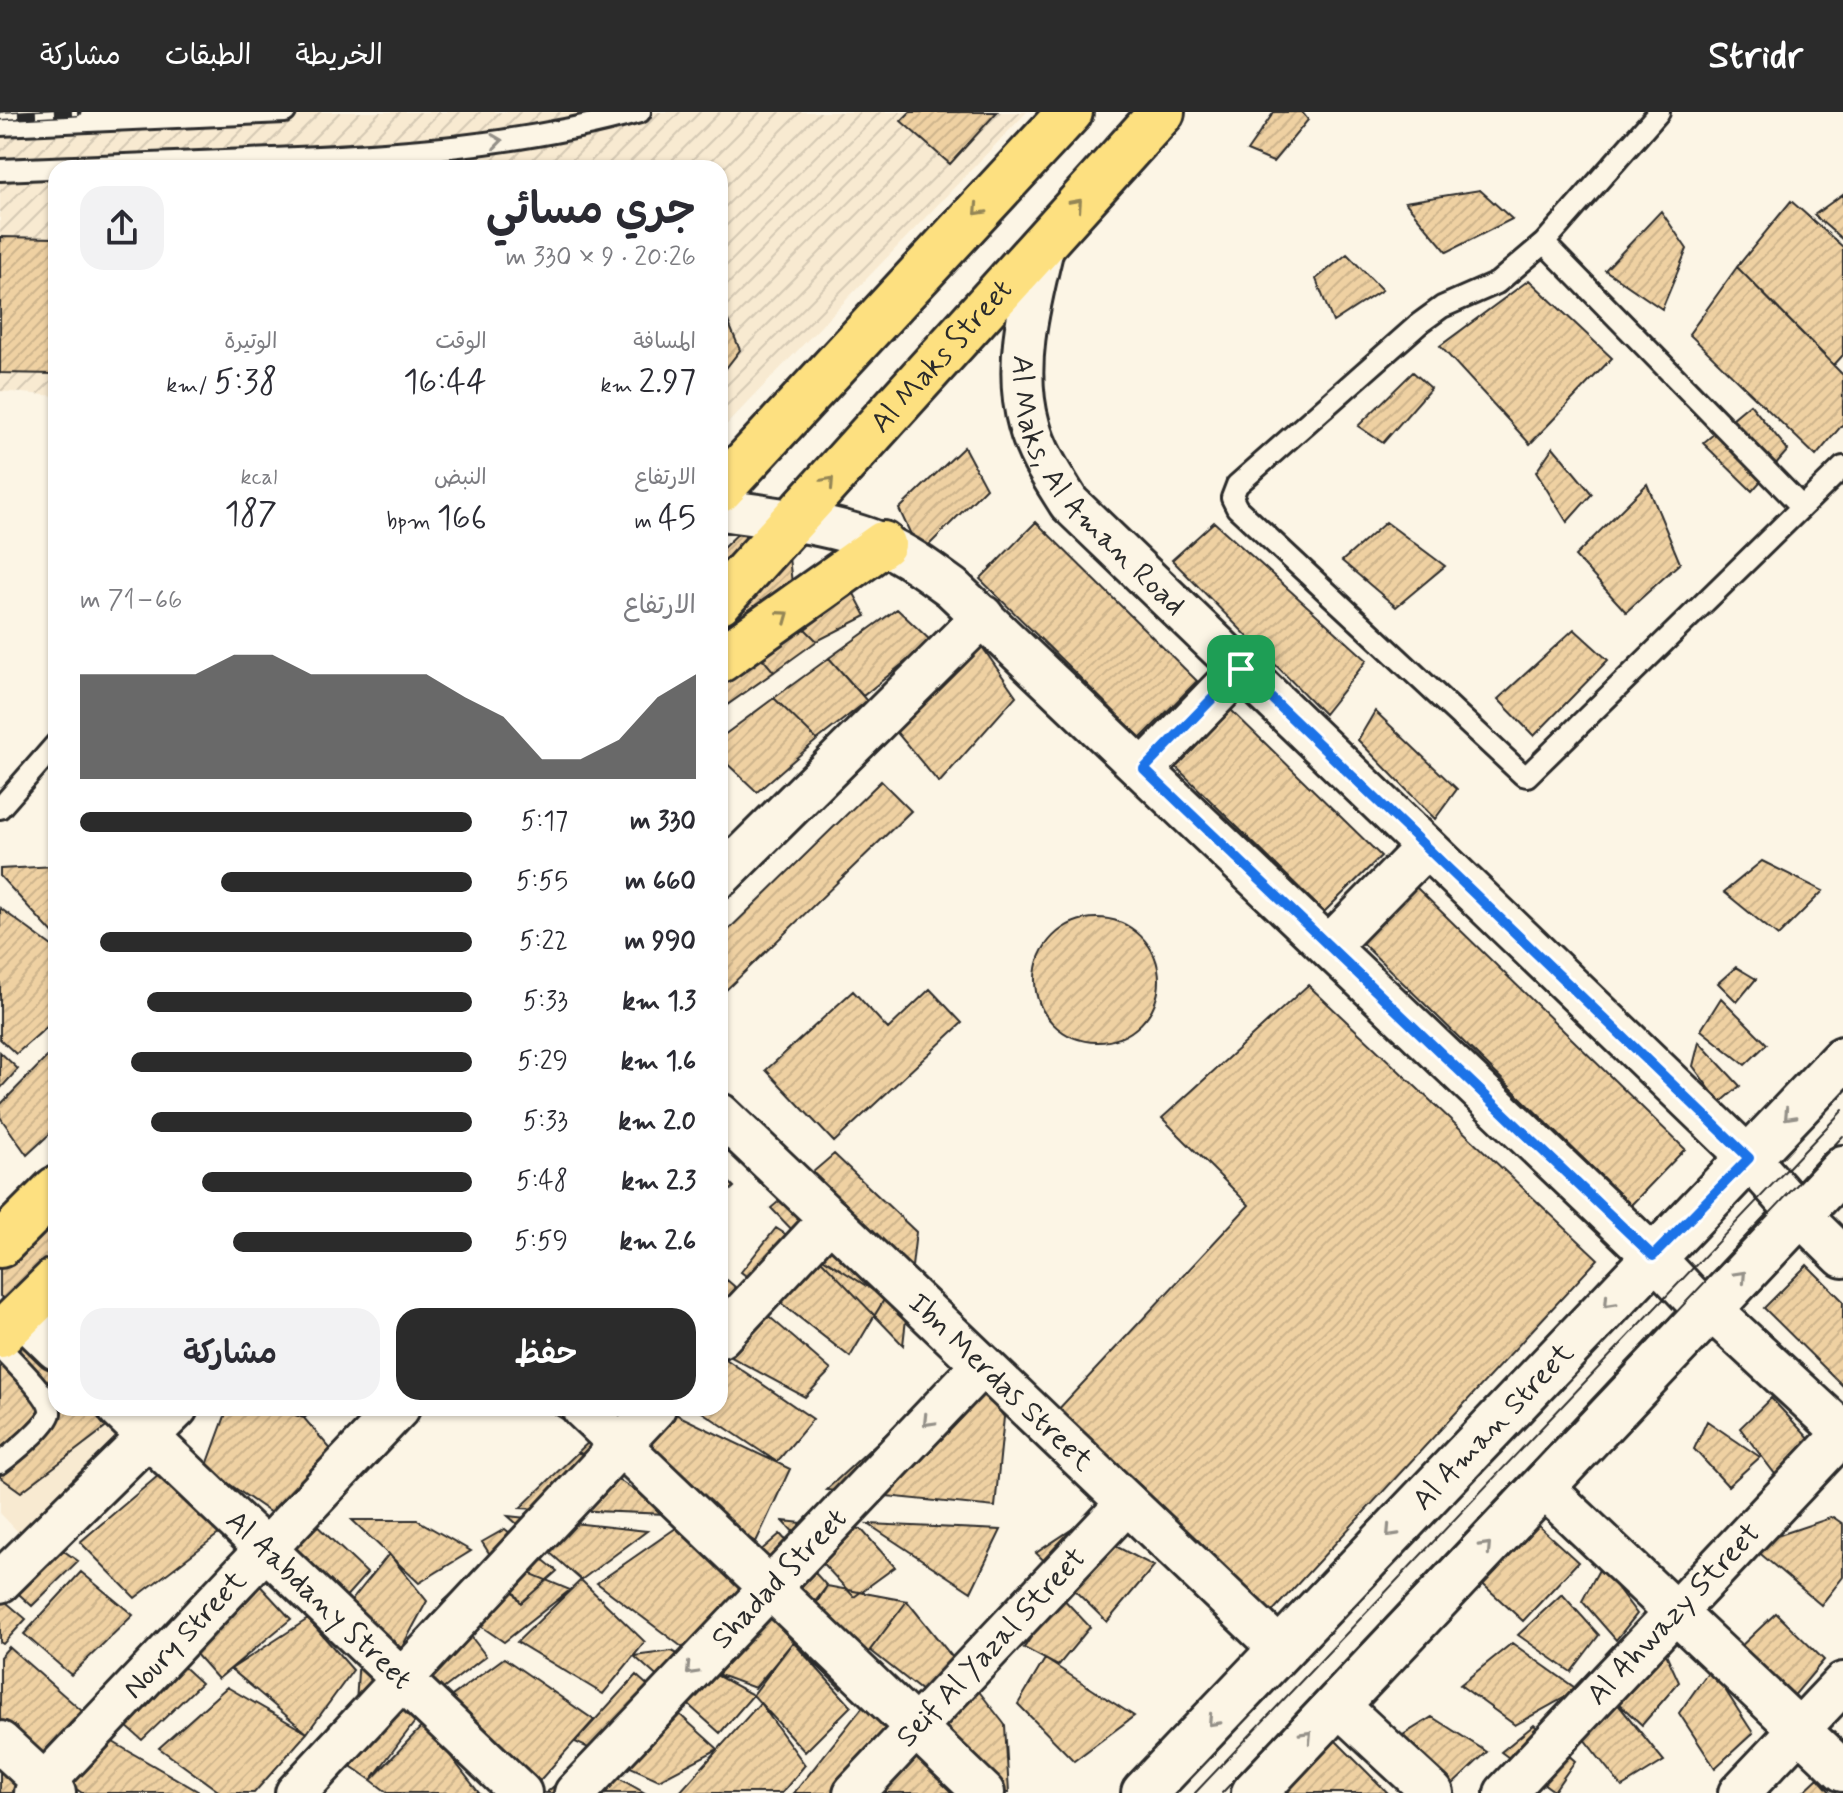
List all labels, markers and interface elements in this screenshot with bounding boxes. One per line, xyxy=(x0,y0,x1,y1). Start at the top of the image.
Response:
text: Stridr xyxy=(1708,32,1803,81)
text: مشاركة xyxy=(40,38,121,75)
text: الطبقات xyxy=(165,38,251,75)
text: الخريطة xyxy=(295,38,383,75)
one-way arrow xyxy=(490,133,504,150)
text: جري مسائي xyxy=(486,182,696,240)
button: share xyxy=(80,186,164,270)
one-way arrow xyxy=(1068,199,1082,214)
one-way arrow xyxy=(974,201,988,216)
text: 20:26 · 9 × 330 m xyxy=(505,241,696,275)
street label: Al Maks Street xyxy=(862,271,1021,442)
text: الوتيرة xyxy=(224,328,277,356)
text: الوقت xyxy=(435,328,487,356)
text: المسافة xyxy=(633,328,696,356)
street label: Al Maks, Al Aman Road xyxy=(1003,355,1194,624)
text: 5:38 xyxy=(214,360,277,405)
text: 16:44 xyxy=(403,360,487,405)
text: 2.97 xyxy=(638,360,696,405)
text: /km xyxy=(166,372,214,400)
text: km xyxy=(600,372,638,400)
text: kcal xyxy=(240,464,277,492)
text: النبض xyxy=(434,464,487,492)
text: الارتفاع xyxy=(634,464,696,492)
one-way arrow xyxy=(820,476,834,491)
text: 187 xyxy=(225,492,277,537)
text: 166 xyxy=(437,496,487,541)
text: 45 xyxy=(658,496,696,541)
text: bpm xyxy=(386,508,437,536)
text: m xyxy=(635,508,658,536)
text: 66–71 m xyxy=(80,584,182,618)
text: الارتفاع xyxy=(623,589,696,623)
one-way arrow xyxy=(775,611,790,626)
pin xyxy=(1207,635,1275,703)
icon: arrive xyxy=(1219,647,1263,691)
text: 5:17 xyxy=(521,805,568,839)
text: 330 m xyxy=(630,805,696,839)
text: 5:55 xyxy=(516,865,568,899)
text: 660 m xyxy=(625,865,696,899)
text: 5:22 xyxy=(519,925,568,959)
text: 990 m xyxy=(624,925,696,959)
text: 5:33 xyxy=(523,985,568,1019)
text: 1.3 km xyxy=(622,985,696,1019)
text: 5:29 xyxy=(517,1045,568,1079)
text: 1.6 km xyxy=(621,1045,696,1079)
text: 5:33 xyxy=(523,1105,568,1139)
text: 2.0 km xyxy=(618,1105,696,1139)
one-way arrow xyxy=(1785,1106,1799,1121)
text: 5:48 xyxy=(516,1165,568,1199)
text: 2.3 km xyxy=(621,1165,696,1199)
text: 5:59 xyxy=(514,1225,568,1259)
text: 2.6 km xyxy=(620,1225,696,1259)
one-way arrow xyxy=(1731,1271,1746,1285)
street label: Ibn Merdas Street xyxy=(899,1284,1102,1480)
one-way arrow xyxy=(1604,1293,1618,1308)
button: مشاركة xyxy=(80,1308,380,1400)
button: حفظ xyxy=(396,1308,696,1400)
street label: Al Aman Street xyxy=(1404,1334,1583,1519)
one-way arrow xyxy=(923,1412,938,1426)
street label: Shadad Street xyxy=(703,1500,855,1657)
street label: Al Aabdany Street xyxy=(217,1502,421,1698)
street label: Al Ahwazy Street xyxy=(1578,1514,1769,1714)
one-way arrow xyxy=(1386,1523,1401,1537)
street label: Seif Al Yazal Street xyxy=(888,1539,1095,1756)
one-way arrow xyxy=(1476,1542,1491,1556)
street label: Noury Street xyxy=(114,1562,255,1707)
one-way arrow xyxy=(686,1661,701,1675)
one-way arrow xyxy=(1207,1712,1222,1726)
one-way arrow xyxy=(1298,1731,1313,1745)

